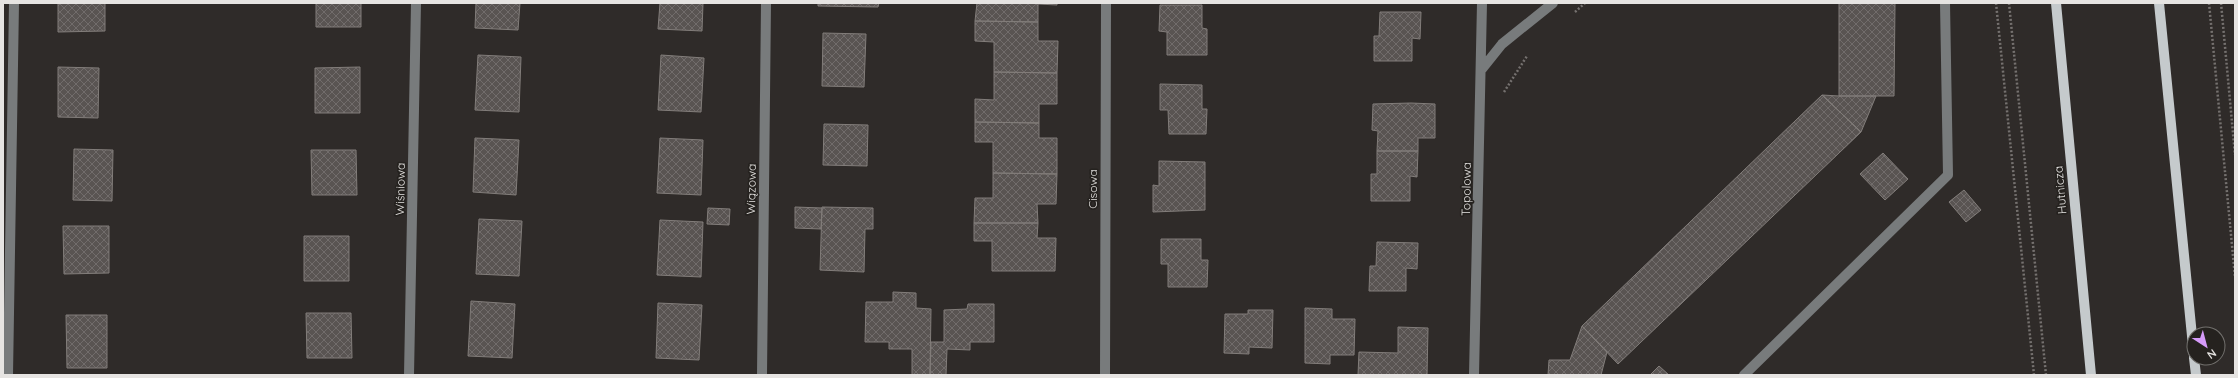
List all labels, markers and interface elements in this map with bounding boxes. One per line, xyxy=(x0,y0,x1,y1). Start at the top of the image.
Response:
street label: Wiśniowa xyxy=(392,162,408,216)
street label: Topolowa xyxy=(1458,162,1474,216)
street label: Wiązowa xyxy=(743,164,759,214)
street label: Hutnicza xyxy=(2050,165,2070,215)
street label: Cisowa xyxy=(1085,169,1100,209)
north arrow xyxy=(2186,326,2226,366)
text: N xyxy=(2204,346,2219,362)

